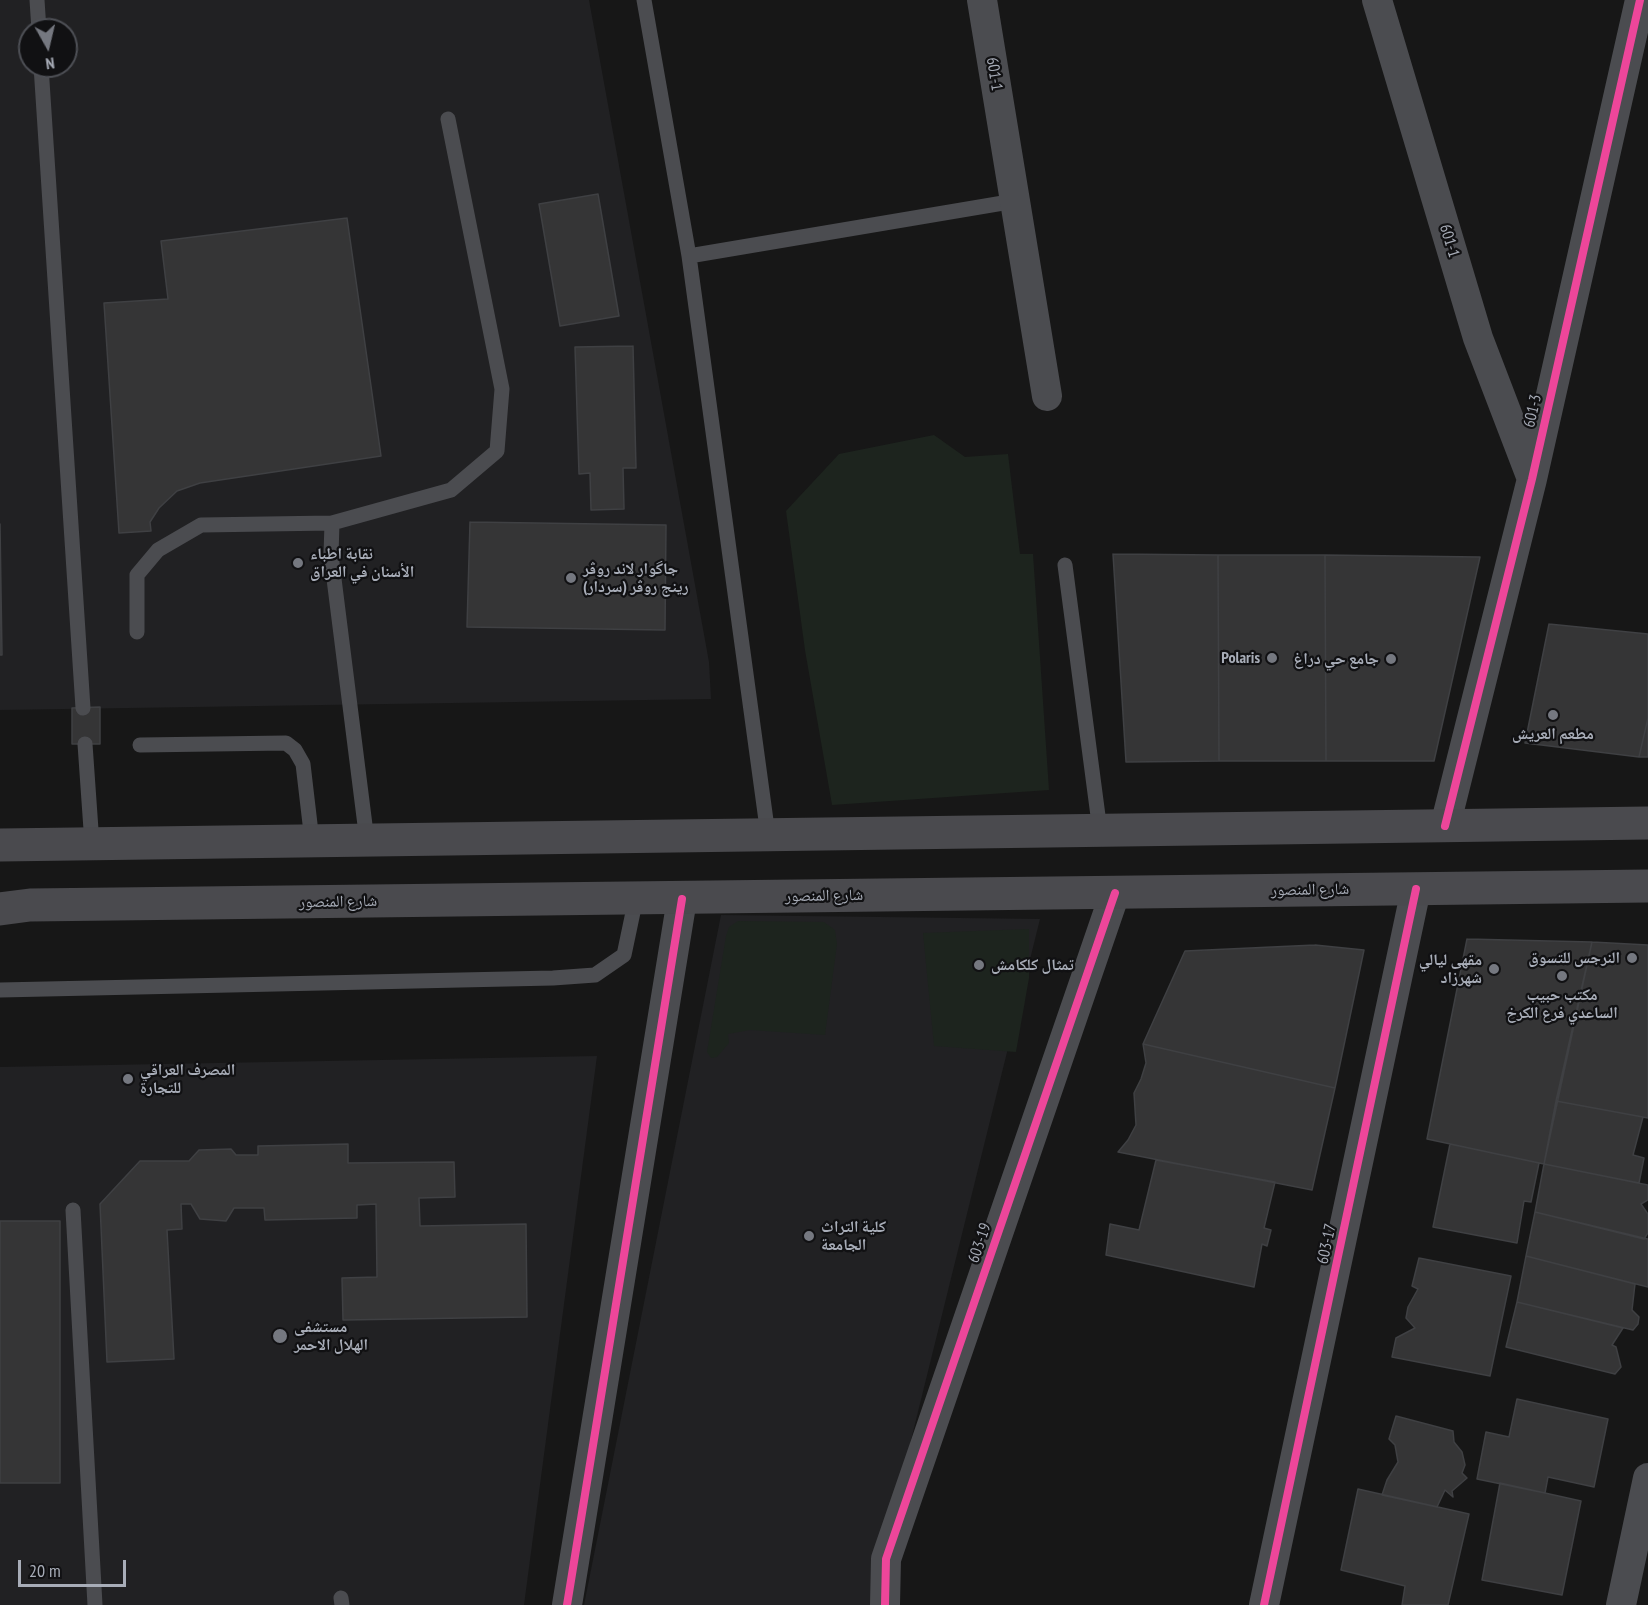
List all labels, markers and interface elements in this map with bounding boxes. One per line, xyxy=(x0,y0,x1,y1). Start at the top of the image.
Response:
north arrow xyxy=(18,18,78,78)
text: N xyxy=(45,53,56,74)
street label: 601-1 xyxy=(982,56,1006,92)
street label: 601-1 xyxy=(1435,222,1463,260)
street label: 601-3 xyxy=(1520,393,1546,429)
place label: نقابة اطباء الأسنان في العراق xyxy=(310,544,414,582)
marker: نقابة اطباء الأسنان في العراق xyxy=(291,556,305,570)
place label: جاگوار لاند روڤر رينج روڤر (سردار) xyxy=(583,559,688,597)
marker: جاگوار لاند روڤر رينج روڤر (سردار) xyxy=(564,571,578,585)
place label: Polaris xyxy=(1221,648,1260,668)
place label: جامع حي دراغ xyxy=(1294,649,1379,669)
marker: Polaris xyxy=(1265,651,1279,665)
marker: جامع حي دراغ xyxy=(1384,652,1398,666)
marker: مطعم العريش xyxy=(1546,708,1560,722)
place label: مطعم العريش xyxy=(1512,724,1594,744)
street label: شارع المنصور xyxy=(1271,880,1349,900)
street label: شارع المنصور xyxy=(785,886,863,906)
street label: شارع المنصور xyxy=(299,892,377,912)
place label: النرجس للتسوق xyxy=(1528,948,1620,968)
place label: مقهى ليالي شهرزاد xyxy=(1419,950,1482,988)
marker: النرجس للتسوق xyxy=(1625,951,1639,965)
place label: تمثال كلكامش xyxy=(991,955,1074,975)
marker: تمثال كلكامش xyxy=(972,958,986,972)
marker: مقهى ليالي شهرزاد xyxy=(1487,962,1501,976)
marker: مكتب حبيب الساعدي فرع الكرخ xyxy=(1555,969,1569,983)
place label: مكتب حبيب الساعدي فرع الكرخ xyxy=(1506,985,1618,1023)
place label: المصرف العراقي للتجارة xyxy=(140,1060,235,1098)
marker: المصرف العراقي للتجارة xyxy=(121,1072,135,1086)
place label: كلية التراث الجامعة xyxy=(821,1217,886,1255)
street label: 603-19 xyxy=(964,1221,996,1265)
street label: 603-17 xyxy=(1313,1222,1341,1266)
marker: كلية التراث الجامعة xyxy=(802,1229,816,1243)
place label: مستشفى الهلال الاحمر xyxy=(294,1317,368,1355)
marker: مستشفى الهلال الاحمر xyxy=(271,1327,289,1345)
scale bar xyxy=(21,1548,129,1586)
text: 20 m xyxy=(29,1559,61,1582)

